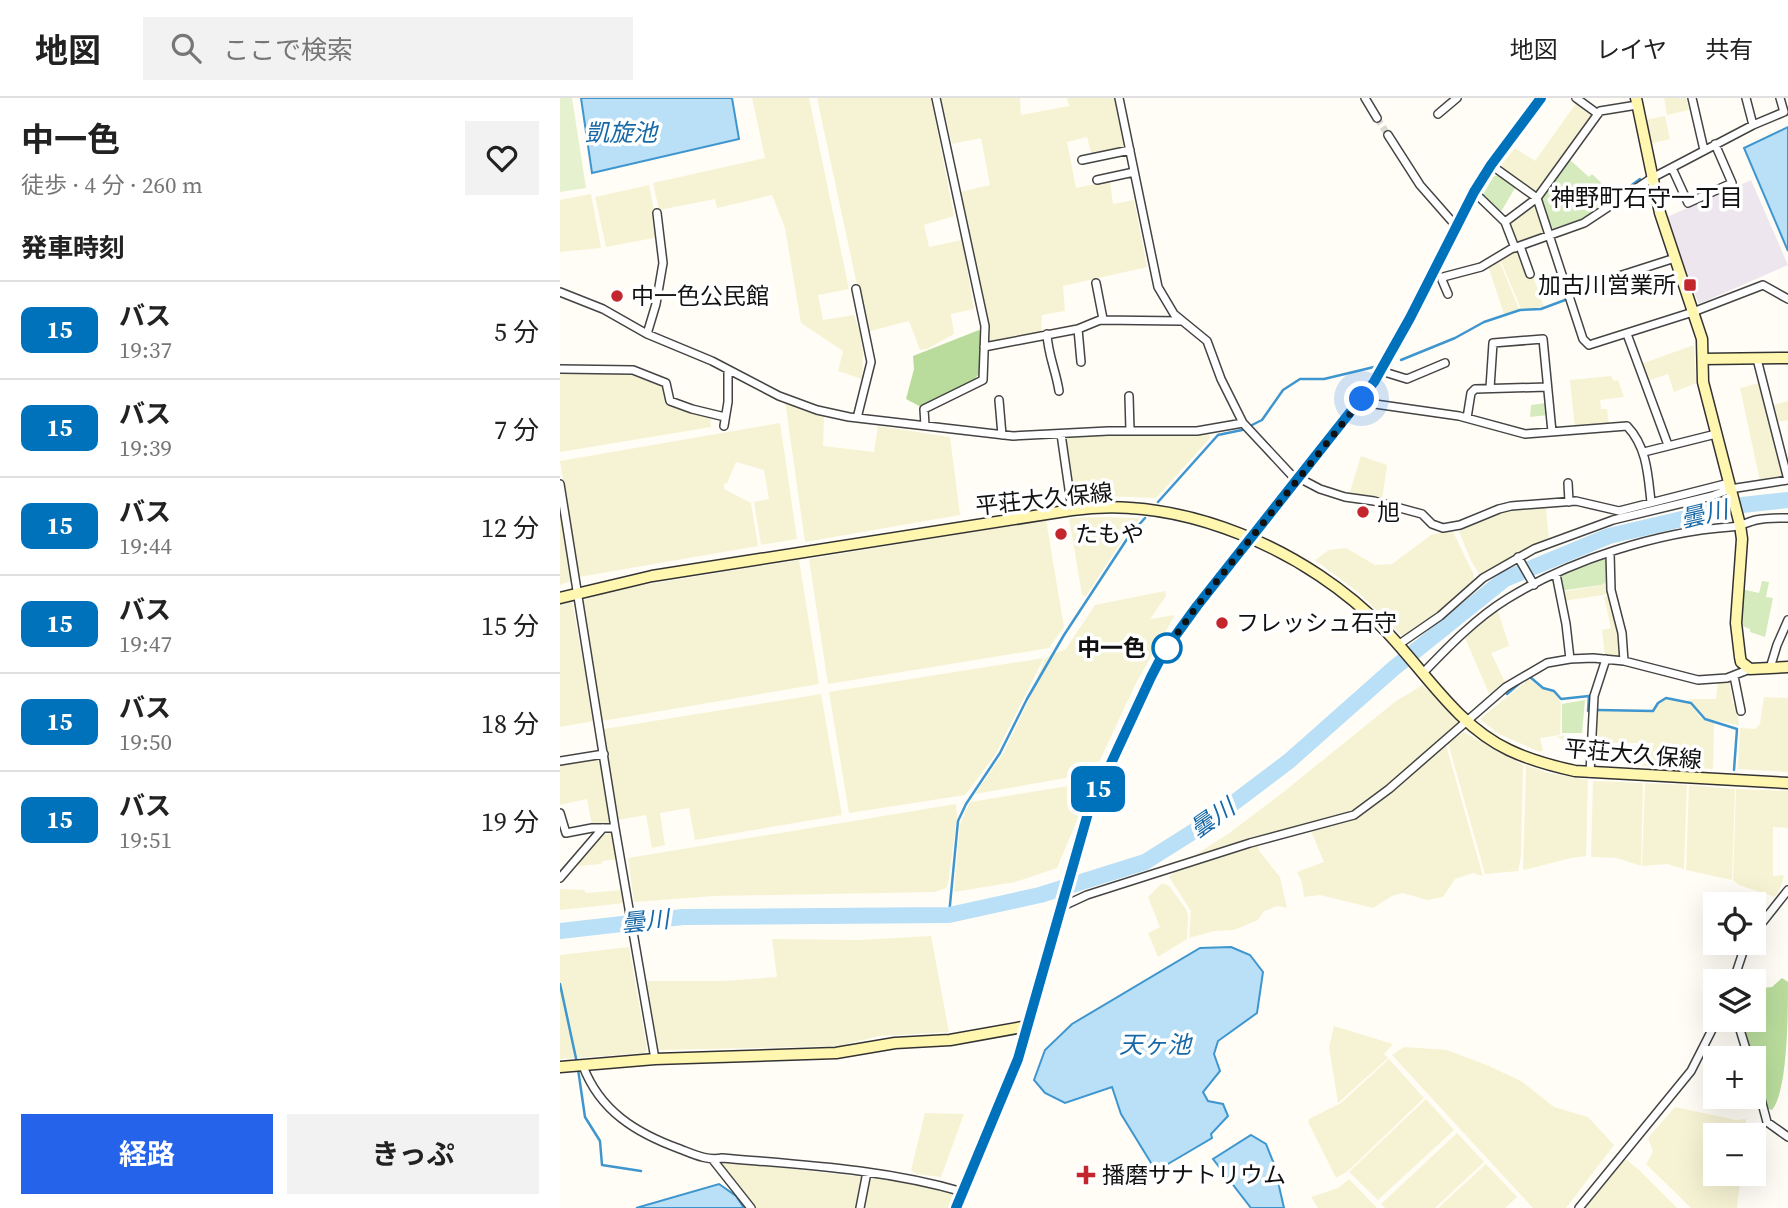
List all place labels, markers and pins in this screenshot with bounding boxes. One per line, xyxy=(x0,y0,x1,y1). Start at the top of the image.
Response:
place label: 加古川営業所 xyxy=(1538,269,1676,301)
marker: 加古川営業所 xyxy=(1682,277,1698,293)
place label: 中一色公民館 xyxy=(631,280,769,312)
marker: 中一色公民館 xyxy=(609,288,625,304)
place label: 旭 xyxy=(1377,496,1400,528)
marker: 旭 xyxy=(1355,504,1371,520)
place label: たもや xyxy=(1075,518,1144,550)
marker: たもや xyxy=(1053,526,1069,542)
place label: フレッシュ石守 xyxy=(1236,607,1397,639)
marker: フレッシュ石守 xyxy=(1214,615,1230,631)
place label: 中一色 xyxy=(1077,632,1146,664)
marker: 中一色 xyxy=(1152,633,1182,663)
place label: 播磨サナトリウム xyxy=(1102,1159,1286,1191)
marker: 播磨サナトリウム xyxy=(1076,1165,1096,1185)

